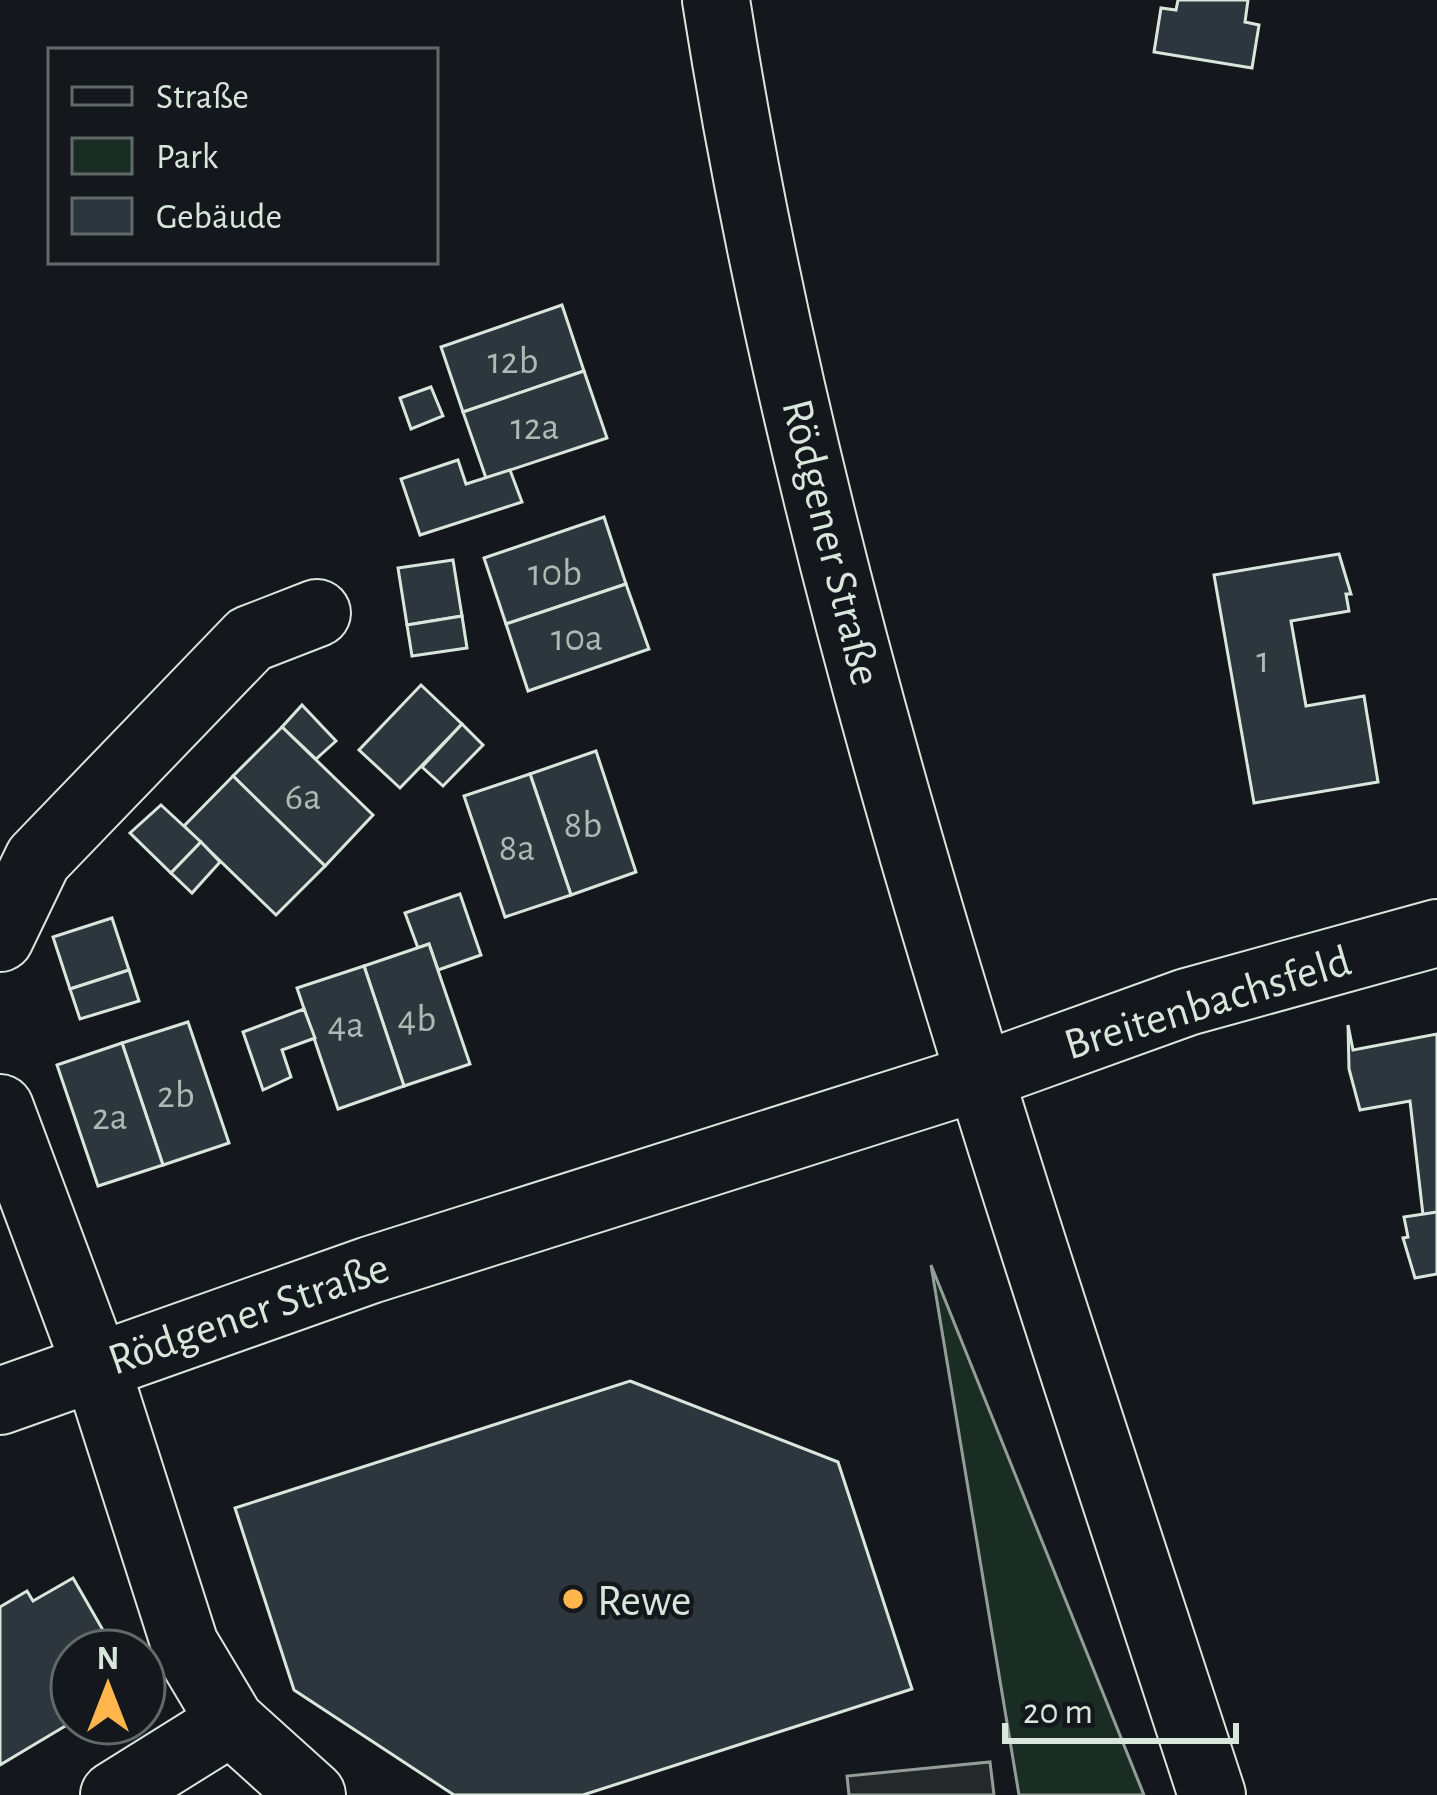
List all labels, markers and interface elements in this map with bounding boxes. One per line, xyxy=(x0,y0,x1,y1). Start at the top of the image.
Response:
legend xyxy=(48,48,438,264)
text: Straße xyxy=(156,79,249,115)
text: Park xyxy=(156,139,219,175)
text: Gebäude xyxy=(156,199,282,235)
house number: 12b xyxy=(487,342,539,381)
street label: Rödgener Straße xyxy=(773,395,888,690)
house number: 12a xyxy=(510,408,560,447)
house number: 10b xyxy=(528,554,582,593)
house number: 10a xyxy=(551,619,603,658)
house number: 1 xyxy=(1256,641,1270,680)
house number: 6a xyxy=(285,778,321,817)
house number: 8b xyxy=(564,806,602,845)
house number: 8a xyxy=(499,829,535,868)
street label: Breitenbachsfeld xyxy=(1059,938,1356,1068)
house number: 4b xyxy=(398,1000,436,1039)
house number: 4a xyxy=(328,1006,364,1045)
house number: 2b xyxy=(157,1076,195,1115)
house number: 2a xyxy=(92,1098,128,1137)
street label: Rödgener Straße xyxy=(103,1245,395,1383)
place label: Rewe xyxy=(597,1579,692,1624)
marker: Rewe xyxy=(560,1586,586,1612)
north arrow xyxy=(48,1627,168,1747)
text: N xyxy=(97,1643,119,1676)
scale bar xyxy=(1005,1669,1236,1743)
text: 20 m xyxy=(1023,1694,1093,1730)

